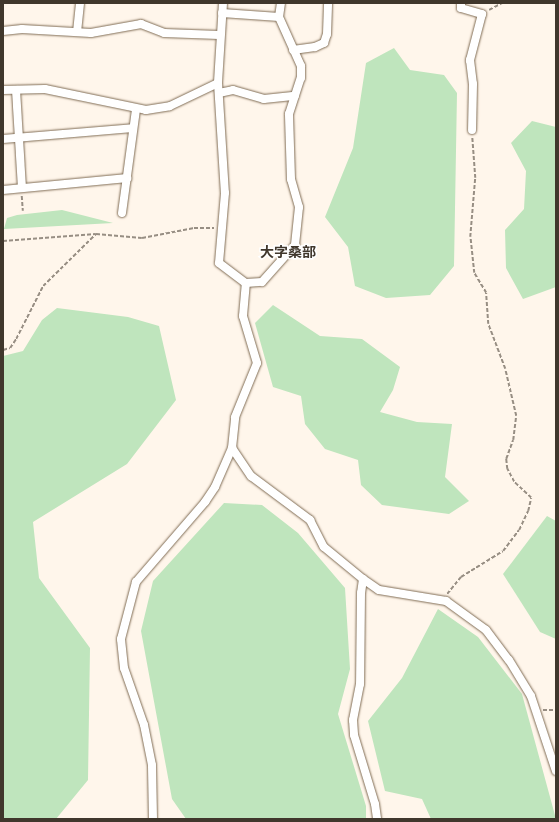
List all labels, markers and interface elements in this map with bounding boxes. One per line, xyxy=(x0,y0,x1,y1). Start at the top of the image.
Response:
district label: 大字桑部 xyxy=(260,244,316,260)

